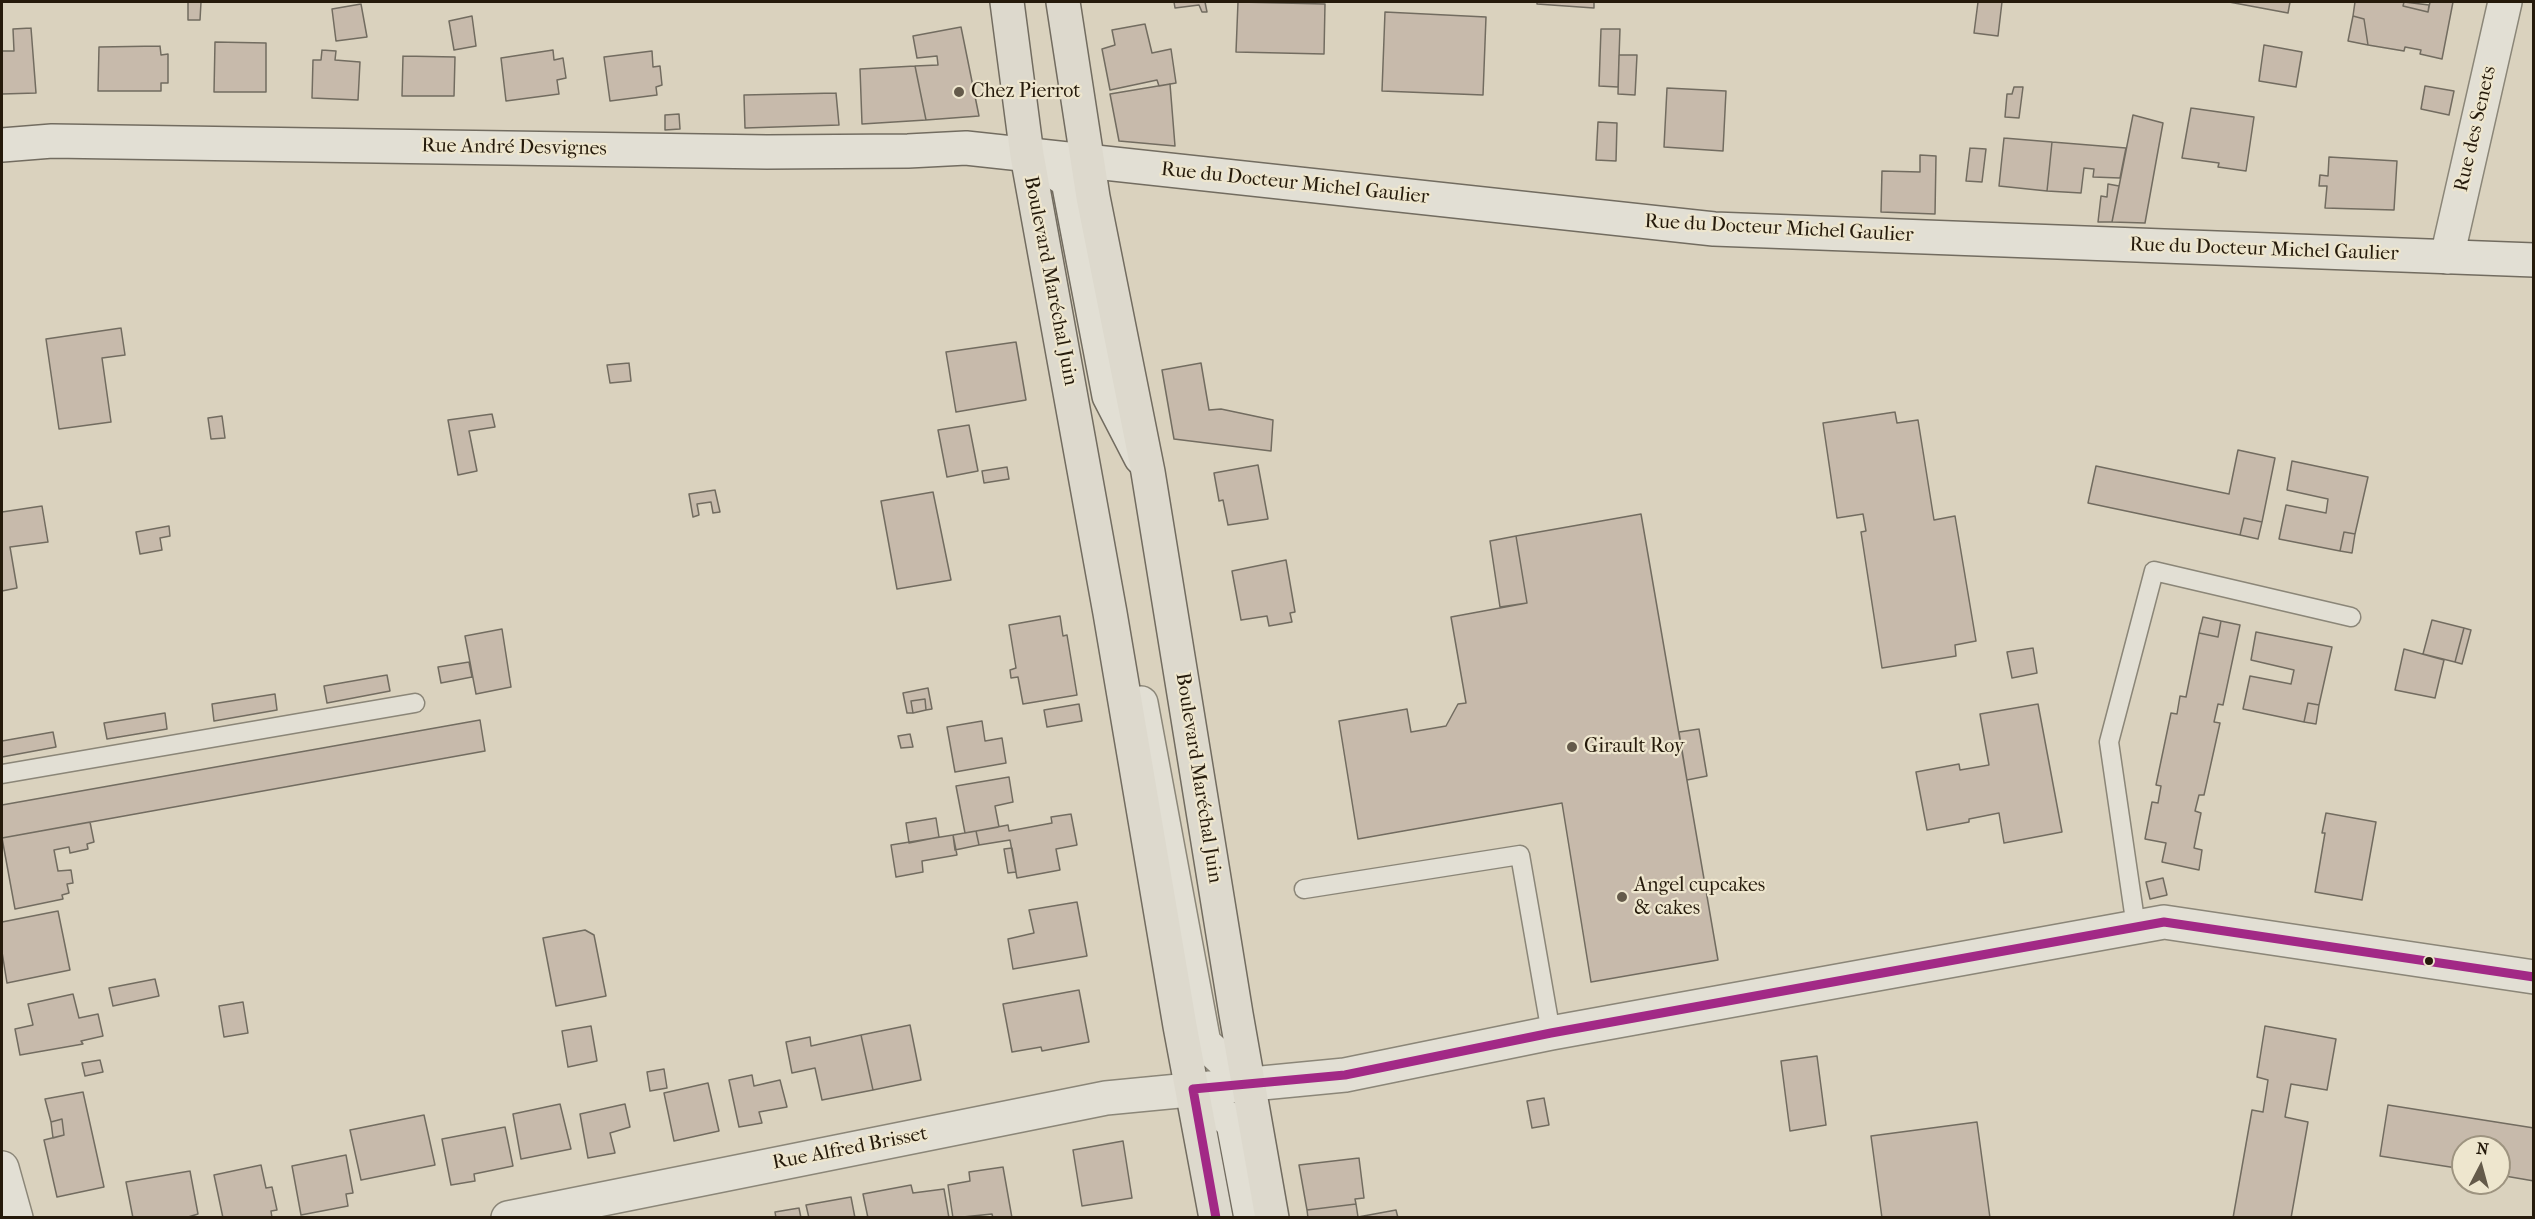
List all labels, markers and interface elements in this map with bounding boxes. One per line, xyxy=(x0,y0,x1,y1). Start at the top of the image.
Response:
street label: Rue des Senets xyxy=(2450,64,2502,194)
place label: Chez Pierrot xyxy=(971,80,1080,104)
marker: Chez Pierrot xyxy=(952,85,966,99)
street label: Rue André Desvignes xyxy=(421,134,607,162)
street label: Rue du Docteur Michel Gaulier xyxy=(1160,158,1430,210)
street label: Boulevard Maréchal Juin xyxy=(1018,174,1082,388)
street label: Rue du Docteur Michel Gaulier xyxy=(1644,210,1914,248)
street label: Rue du Docteur Michel Gaulier xyxy=(2129,233,2399,267)
street label: Boulevard Maréchal Juin xyxy=(1170,671,1226,885)
place label: Girault Roy xyxy=(1584,735,1684,759)
marker: Girault Roy xyxy=(1565,740,1579,754)
place label: Angel cupcakes & cakes xyxy=(1634,874,1765,921)
marker: Angel cupcakes & cakes xyxy=(1615,890,1629,904)
unlabelled marker xyxy=(2423,955,2435,967)
street label: Rue Alfred Brisset xyxy=(770,1122,930,1176)
north arrow xyxy=(2451,1135,2511,1195)
text: N xyxy=(2476,1139,2490,1159)

